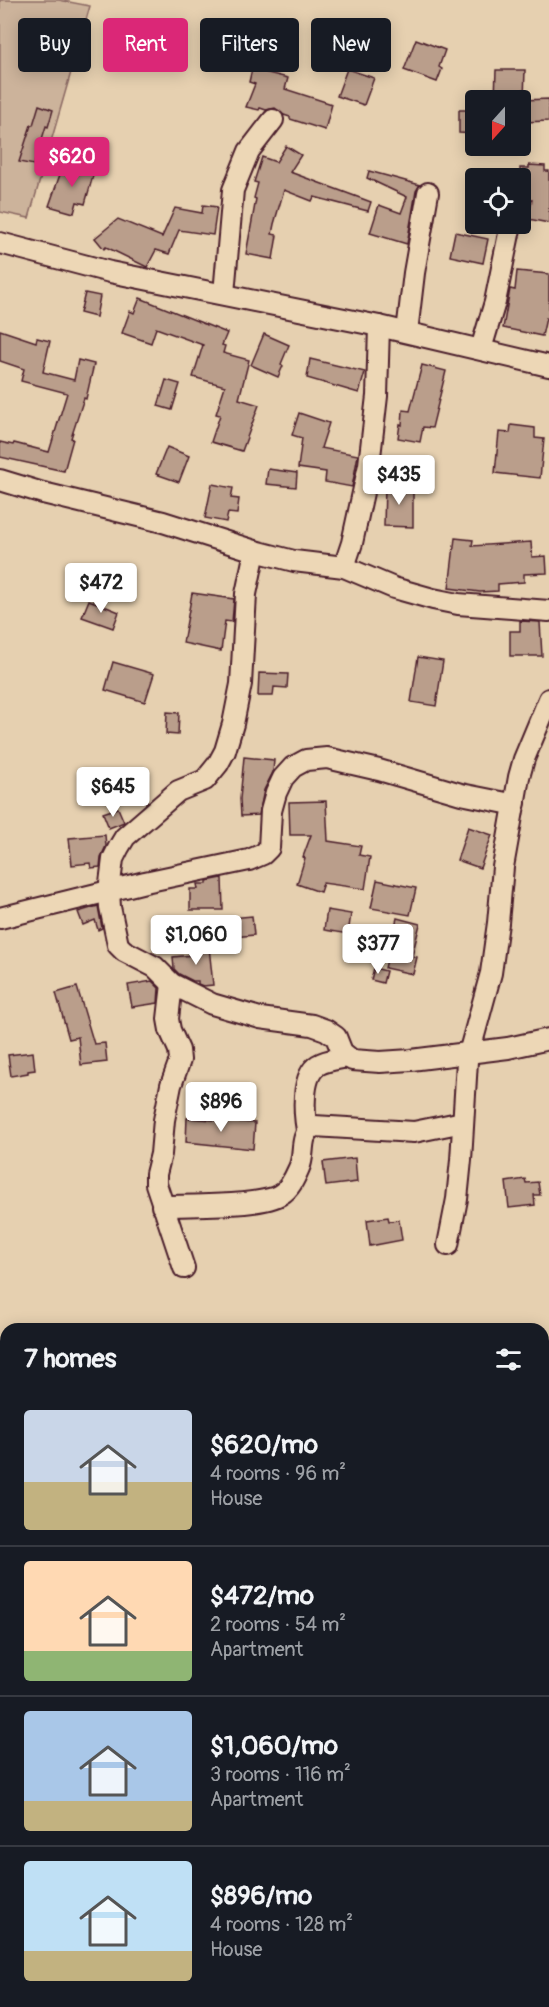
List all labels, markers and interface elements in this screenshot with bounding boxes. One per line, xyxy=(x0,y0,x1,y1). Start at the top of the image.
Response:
chip: Buy xyxy=(18,18,91,72)
chip: Rent xyxy=(103,18,188,72)
chip: Filters xyxy=(200,18,299,72)
chip: New xyxy=(311,18,391,72)
north arrow xyxy=(465,90,531,156)
map controls xyxy=(465,90,531,234)
pin: $620 xyxy=(36,137,108,188)
text: $620 xyxy=(48,144,96,169)
button: locate xyxy=(465,168,531,234)
pin: $435 xyxy=(363,455,435,506)
text: $435 xyxy=(377,462,421,487)
pin: $472 xyxy=(65,563,137,614)
text: $472 xyxy=(79,570,123,595)
pin: $645 xyxy=(77,767,149,818)
text: $645 xyxy=(91,774,135,799)
pin: $1,060 xyxy=(147,915,245,966)
text: $1,060 xyxy=(165,922,227,947)
pin: $377 xyxy=(342,924,414,975)
text: $377 xyxy=(356,931,400,956)
pin: $896 xyxy=(185,1082,257,1133)
text: $896 xyxy=(200,1089,242,1114)
text: 7 homes xyxy=(24,1343,116,1375)
icon: filters xyxy=(492,1343,525,1376)
text: $620/mo xyxy=(210,1429,318,1461)
icon: home xyxy=(72,1434,144,1506)
text: 4 rooms · 96 m² xyxy=(210,1461,346,1486)
text: House xyxy=(210,1486,262,1511)
text: $472/mo xyxy=(210,1580,314,1612)
icon: home xyxy=(72,1585,144,1657)
text: 2 rooms · 54 m² xyxy=(210,1612,346,1637)
text: Apartment xyxy=(210,1637,303,1662)
text: $1,060/mo xyxy=(210,1730,338,1762)
icon: home xyxy=(72,1735,144,1807)
text: 3 rooms · 116 m² xyxy=(210,1762,351,1787)
text: Apartment xyxy=(210,1787,303,1812)
text: $896/mo xyxy=(210,1880,312,1912)
icon: home xyxy=(72,1885,144,1957)
text: 4 rooms · 128 m² xyxy=(210,1912,353,1937)
text: House xyxy=(210,1937,262,1962)

